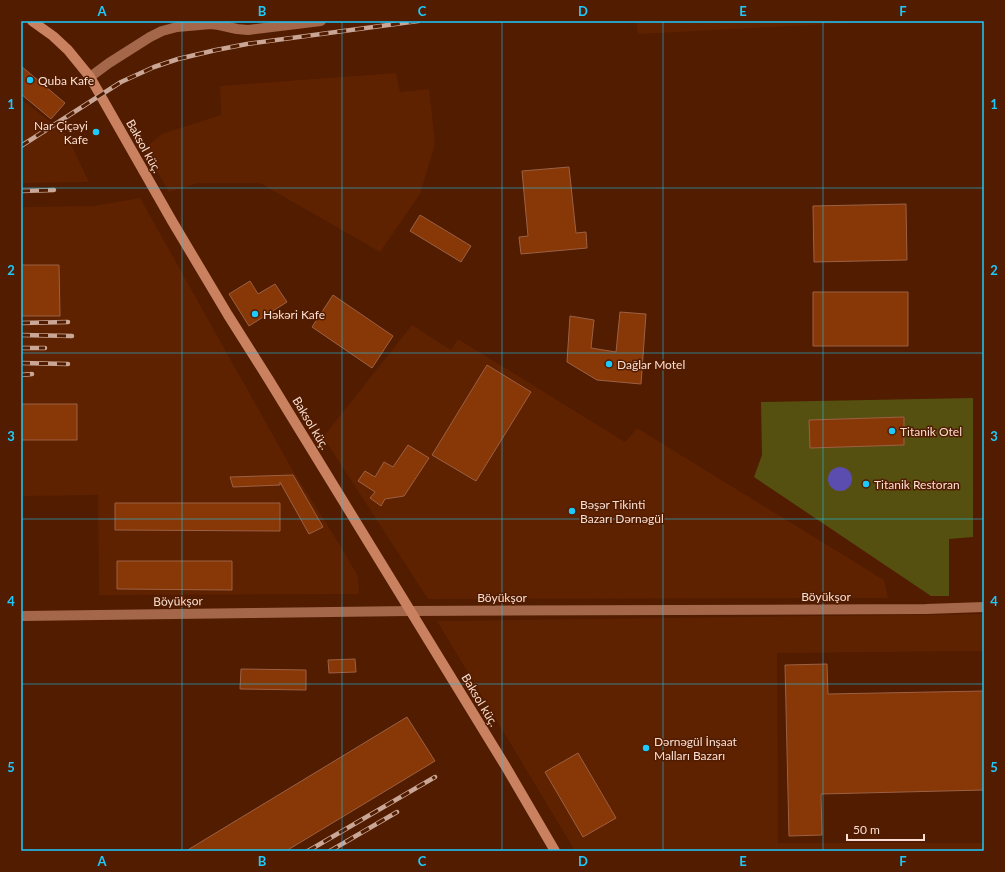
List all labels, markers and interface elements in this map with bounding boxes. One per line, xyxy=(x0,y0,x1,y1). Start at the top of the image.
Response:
text: A xyxy=(96,3,107,19)
text: B xyxy=(258,3,267,19)
text: C xyxy=(418,3,427,19)
text: D xyxy=(578,3,588,19)
text: E xyxy=(739,3,747,19)
text: F xyxy=(899,3,907,19)
place label: Quba Kafe xyxy=(38,73,94,88)
marker: Quba Kafe xyxy=(25,75,35,85)
text: 1 xyxy=(7,96,15,112)
text: 1 xyxy=(990,96,998,112)
street label: Baksol küç. xyxy=(123,117,165,176)
place label: Nar Çiçəyi Kafe xyxy=(34,118,88,147)
marker: Nar Çiçəyi Kafe xyxy=(91,127,101,137)
text: 2 xyxy=(7,262,15,278)
text: 2 xyxy=(990,262,998,278)
place label: Həkəri Kafe xyxy=(263,307,325,322)
marker: Həkəri Kafe xyxy=(250,309,260,319)
place label: Dağlar Motel xyxy=(617,357,685,372)
marker: Dağlar Motel xyxy=(604,359,614,369)
street label: Baksol küç. xyxy=(289,394,333,452)
place label: Titanik Otel xyxy=(900,424,962,439)
marker: Titanik Otel xyxy=(887,426,897,436)
text: 3 xyxy=(7,428,15,444)
text: 3 xyxy=(990,428,998,444)
place label: Titanik Restoran xyxy=(874,477,960,492)
marker: Titanik Restoran xyxy=(861,479,871,489)
place label: Bəşər Tikinti Bazarı Dərnəgül xyxy=(580,497,664,526)
marker: Bəşər Tikinti Bazarı Dərnəgül xyxy=(567,506,577,516)
street label: Böyükşor xyxy=(801,589,851,604)
street label: Böyükşor xyxy=(477,590,527,605)
text: 4 xyxy=(7,593,15,609)
street label: Böyükşor xyxy=(153,593,204,609)
text: 4 xyxy=(990,593,998,609)
street label: Baksol küç. xyxy=(458,671,502,729)
place label: Dərnəgül İnşaat Malları Bazarı xyxy=(654,734,738,763)
marker: Dərnəgül İnşaat Malları Bazarı xyxy=(641,743,651,753)
text: 5 xyxy=(7,759,15,775)
text: 5 xyxy=(990,759,998,775)
scale bar xyxy=(847,816,924,842)
text: 50 m xyxy=(853,822,880,837)
text: A xyxy=(96,853,107,869)
text: B xyxy=(258,853,267,869)
text: C xyxy=(418,853,427,869)
text: D xyxy=(578,853,588,869)
text: E xyxy=(739,853,747,869)
text: F xyxy=(899,853,907,869)

